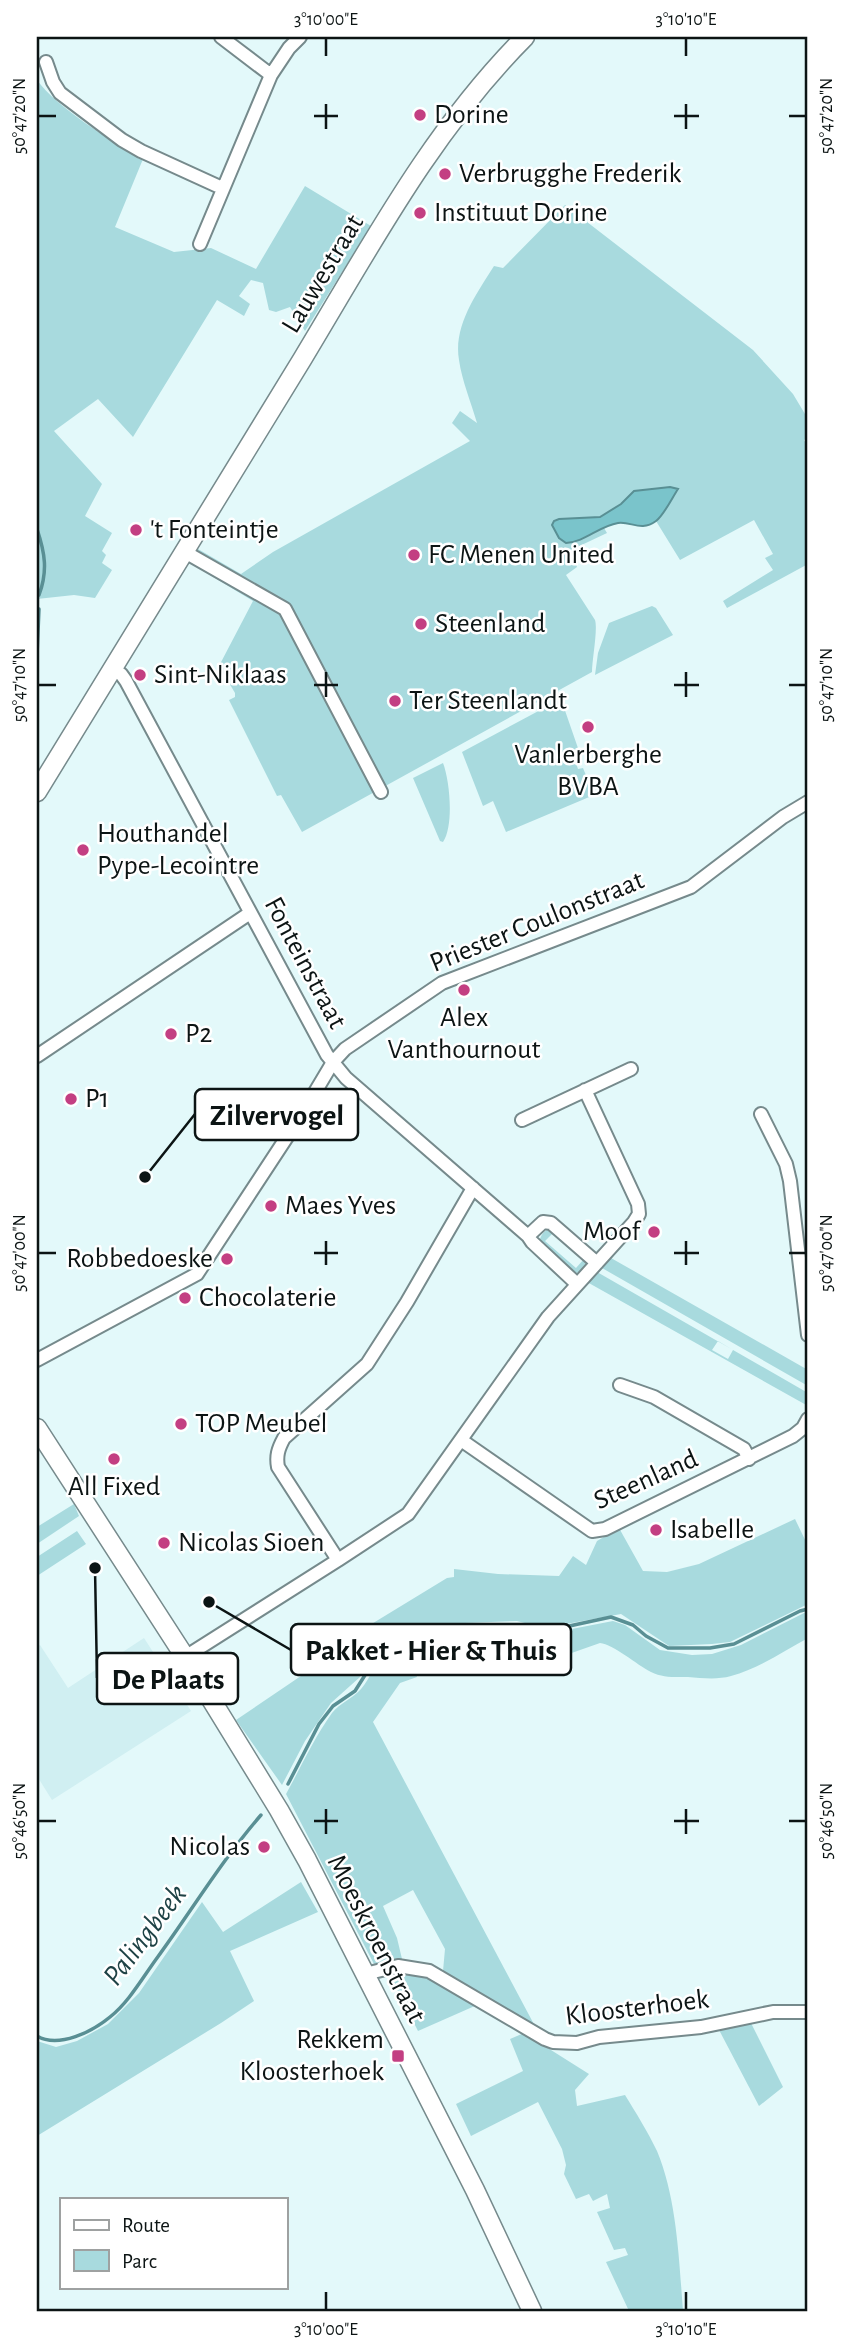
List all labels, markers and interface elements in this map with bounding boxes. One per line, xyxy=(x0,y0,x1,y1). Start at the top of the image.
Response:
text: 3°10'00"E xyxy=(294,11,358,29)
text: 3°10'10"E xyxy=(656,11,717,29)
text: 50°47'20"N xyxy=(11,78,29,154)
text: 50°47'20"N xyxy=(818,78,836,154)
place label: Dorine xyxy=(434,101,509,129)
marker: Dorine xyxy=(412,107,428,123)
place label: Verbrugghe Frederik xyxy=(459,160,682,188)
marker: Verbrugghe Frederik xyxy=(437,166,453,182)
place label: Instituut Dorine xyxy=(434,199,608,227)
marker: Instituut Dorine xyxy=(412,205,428,221)
street label: Lauwestraat xyxy=(277,210,369,338)
place label: 't Fonteintje xyxy=(150,516,279,544)
marker: 't Fonteintje xyxy=(128,522,144,538)
place label: FC Menen United xyxy=(428,541,614,569)
marker: FC Menen United xyxy=(406,547,422,563)
place label: Steenland xyxy=(435,610,546,638)
marker: Steenland xyxy=(413,616,429,632)
text: 50°47'10"N xyxy=(11,648,29,722)
text: 50°47'10"N xyxy=(818,648,836,722)
place label: Sint-Niklaas xyxy=(154,661,287,689)
marker: Sint-Niklaas xyxy=(132,667,148,683)
place label: Ter Steenlandt xyxy=(409,687,567,715)
marker: Ter Steenlandt xyxy=(387,693,403,709)
marker: Vanlerberghe BVBA xyxy=(580,719,596,735)
place label: Vanlerberghe BVBA xyxy=(514,741,662,801)
place label: Houthandel Pype-Lecointre xyxy=(97,820,259,880)
marker: Houthandel Pype-Lecointre xyxy=(75,842,91,858)
street label: Priester Coulonstraat xyxy=(426,866,648,978)
street label: Fonteinstraat xyxy=(259,893,351,1033)
marker: Alex Vanthournout xyxy=(456,982,472,998)
place label: Alex Vanthournout xyxy=(387,1004,541,1064)
place label: P2 xyxy=(185,1020,212,1048)
marker: P2 xyxy=(163,1026,179,1042)
place label: P1 xyxy=(85,1085,109,1113)
callout: Zilvervogel xyxy=(195,1089,358,1140)
marker: P1 xyxy=(63,1091,79,1107)
text: Zilvervogel xyxy=(210,1101,344,1131)
place label: Maes Yves xyxy=(285,1192,396,1220)
marker: Maes Yves xyxy=(263,1198,279,1214)
text: 50°47'00"N xyxy=(11,1214,29,1292)
text: 50°47'00"N xyxy=(818,1214,836,1292)
place label: Moof xyxy=(583,1218,642,1246)
marker: Moof xyxy=(646,1224,662,1240)
place label: Robbedoeske xyxy=(66,1245,213,1273)
marker: Robbedoeske xyxy=(219,1251,235,1267)
place label: Chocolaterie xyxy=(199,1284,336,1312)
marker: Chocolaterie xyxy=(177,1290,193,1306)
place label: TOP Meubel xyxy=(195,1410,328,1438)
marker: TOP Meubel xyxy=(173,1416,189,1432)
street label: Steenland xyxy=(590,1445,702,1515)
marker: All Fixed xyxy=(106,1451,122,1467)
place label: All Fixed xyxy=(68,1473,160,1501)
place label: Isabelle xyxy=(670,1516,754,1544)
marker: Isabelle xyxy=(648,1522,664,1538)
place label: Nicolas Sioen xyxy=(178,1529,324,1557)
marker: Nicolas Sioen xyxy=(156,1535,172,1551)
callout: Pakket - Hier & Thuis xyxy=(291,1624,571,1675)
text: Pakket - Hier & Thuis xyxy=(305,1636,557,1666)
callout: De Plaats xyxy=(97,1653,238,1704)
text: De Plaats xyxy=(111,1665,225,1695)
text: 50°46'50"N xyxy=(11,1783,29,1859)
text: 50°46'50"N xyxy=(818,1783,836,1859)
place label: Nicolas xyxy=(169,1833,250,1861)
marker: Nicolas xyxy=(256,1839,272,1855)
street label: Moeskroenstraat xyxy=(322,1851,430,2028)
water label: Palingbeek xyxy=(98,1879,193,1991)
street label: Kloosterhoek xyxy=(564,1985,711,2031)
place label: Rekkem Kloosterhoek xyxy=(239,2026,384,2086)
marker: Rekkem Kloosterhoek xyxy=(390,2048,406,2064)
legend xyxy=(60,2198,287,2288)
text: Route xyxy=(122,2215,170,2236)
text: Parc xyxy=(122,2251,157,2272)
text: 3°10'00"E xyxy=(294,2321,358,2339)
text: 3°10'10"E xyxy=(656,2321,717,2339)

